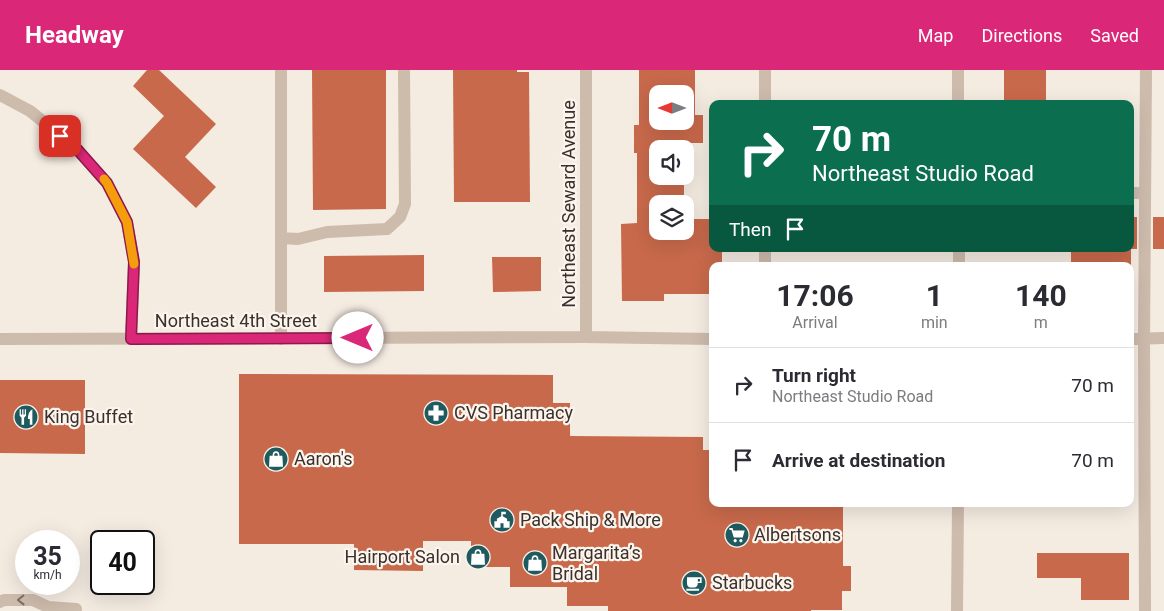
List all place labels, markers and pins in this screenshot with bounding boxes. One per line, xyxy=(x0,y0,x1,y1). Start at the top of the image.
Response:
pin xyxy=(39,115,81,157)
pharmacy icon: CVS Pharmacy xyxy=(423,400,449,426)
place label: CVS Pharmacy xyxy=(454,402,573,423)
restaurant icon: King Buffet xyxy=(13,404,39,430)
place label: King Buffet xyxy=(44,406,133,427)
shop icon: Aaron's xyxy=(263,446,289,472)
place label: Aaron's xyxy=(294,448,352,469)
public building icon: Pack Ship & More xyxy=(489,507,515,533)
place label: Pack Ship & More xyxy=(520,509,661,530)
supermarket icon: Albertsons xyxy=(724,522,750,548)
place label: Albertsons xyxy=(754,524,841,545)
place label: Margarita’s Bridal xyxy=(552,542,641,584)
shop icon: Hairport Salon xyxy=(465,544,491,570)
place label: Hairport Salon xyxy=(345,546,460,567)
shop icon: Margarita’s Bridal xyxy=(522,550,548,576)
cafe icon: Starbucks xyxy=(681,570,707,596)
place label: Starbucks xyxy=(712,572,792,593)

